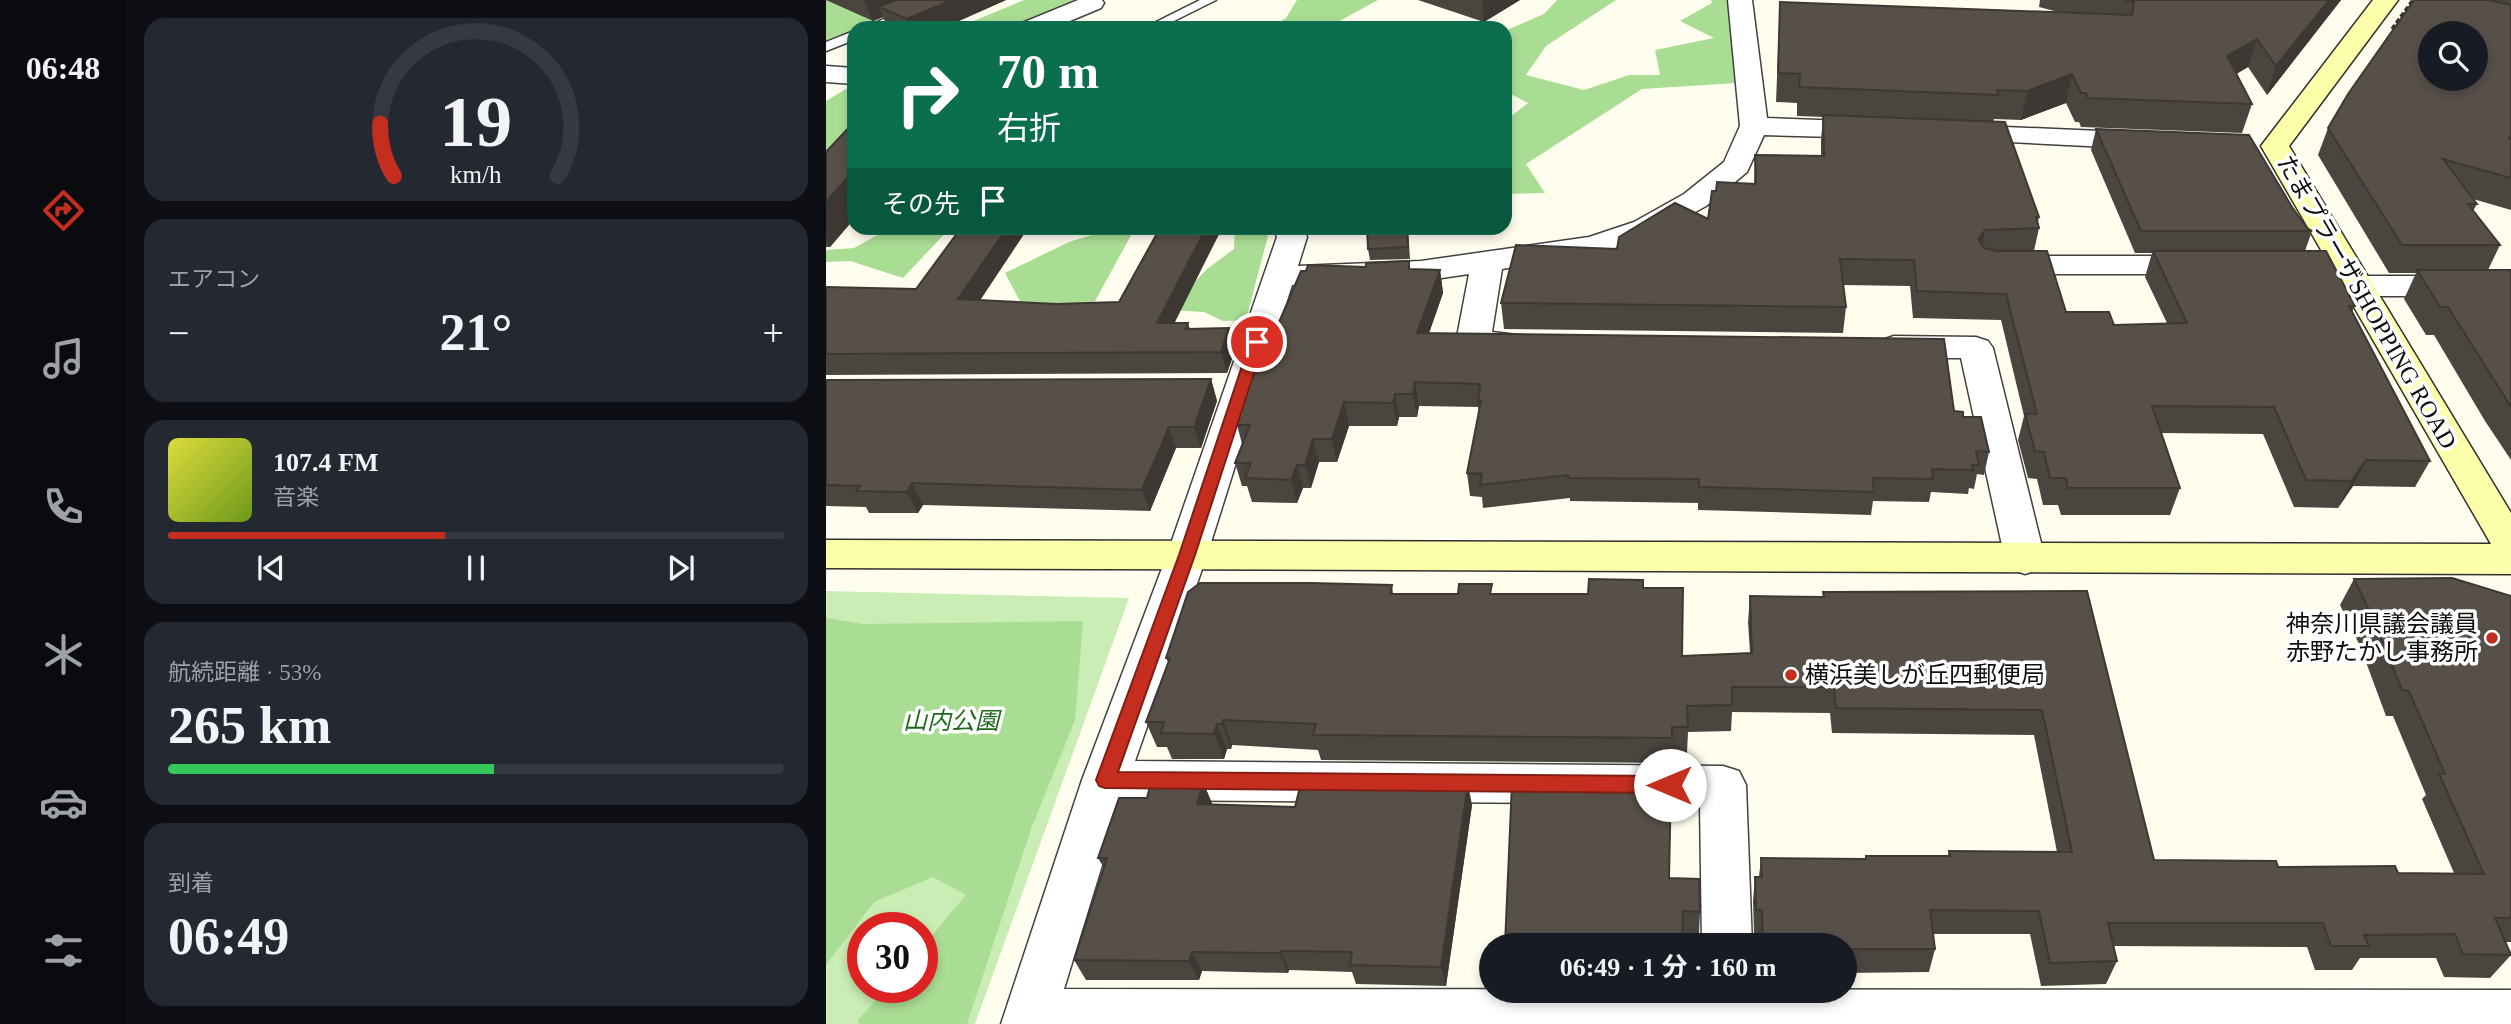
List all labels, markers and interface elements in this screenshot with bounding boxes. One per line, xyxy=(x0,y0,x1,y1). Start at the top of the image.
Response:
map controls xyxy=(2418,21,2488,91)
button: search xyxy=(2418,21,2488,91)
text: 70 m xyxy=(997,44,1099,99)
icon: right xyxy=(882,49,973,140)
text: 06:48 xyxy=(26,50,100,86)
text: 19 xyxy=(440,81,512,162)
text: 右折 xyxy=(997,110,1061,146)
street label: たまプラーザSHOPPING ROAD xyxy=(2272,151,2462,453)
text: km/h xyxy=(450,160,502,187)
icon: arrive xyxy=(974,182,1012,220)
icon: directions xyxy=(39,186,88,235)
text: その先 xyxy=(882,190,960,219)
text: エアコン xyxy=(168,267,260,292)
text: 21° xyxy=(440,304,512,361)
text: − xyxy=(168,312,189,354)
text: + xyxy=(763,312,784,354)
pin xyxy=(1227,312,1287,372)
icon: arrive xyxy=(1238,323,1276,361)
icon: music xyxy=(39,334,88,383)
text: 107.4 FM xyxy=(273,448,378,477)
icon: phone xyxy=(39,482,88,531)
text: 音楽 xyxy=(273,485,319,510)
icon: previous xyxy=(252,549,290,587)
icon: pause xyxy=(457,549,495,587)
icon: next xyxy=(662,549,700,587)
place label: 神奈川県議会議員 赤野たかし事務所 xyxy=(2286,611,2478,665)
icon: climate xyxy=(39,630,88,679)
marker: 神奈川県議会議員 赤野たかし事務所 xyxy=(2484,630,2500,646)
text: 航続距離 · 53% xyxy=(168,660,321,685)
place label: 横浜美しが丘四郵便局 xyxy=(1805,662,2045,688)
marker: 横浜美しが丘四郵便局 xyxy=(1783,667,1799,683)
text: 265 km xyxy=(168,697,331,754)
park label: 山内公園 xyxy=(903,708,1002,734)
position arrow xyxy=(1633,748,1707,822)
icon: car xyxy=(39,778,88,827)
text: 到着 xyxy=(168,871,214,896)
text: 06:49 xyxy=(168,908,289,965)
speed limit sign: 30 xyxy=(847,912,938,1003)
icon: filters xyxy=(39,926,88,975)
text: 06:49 · 1 分 · 160 m xyxy=(1560,953,1776,982)

